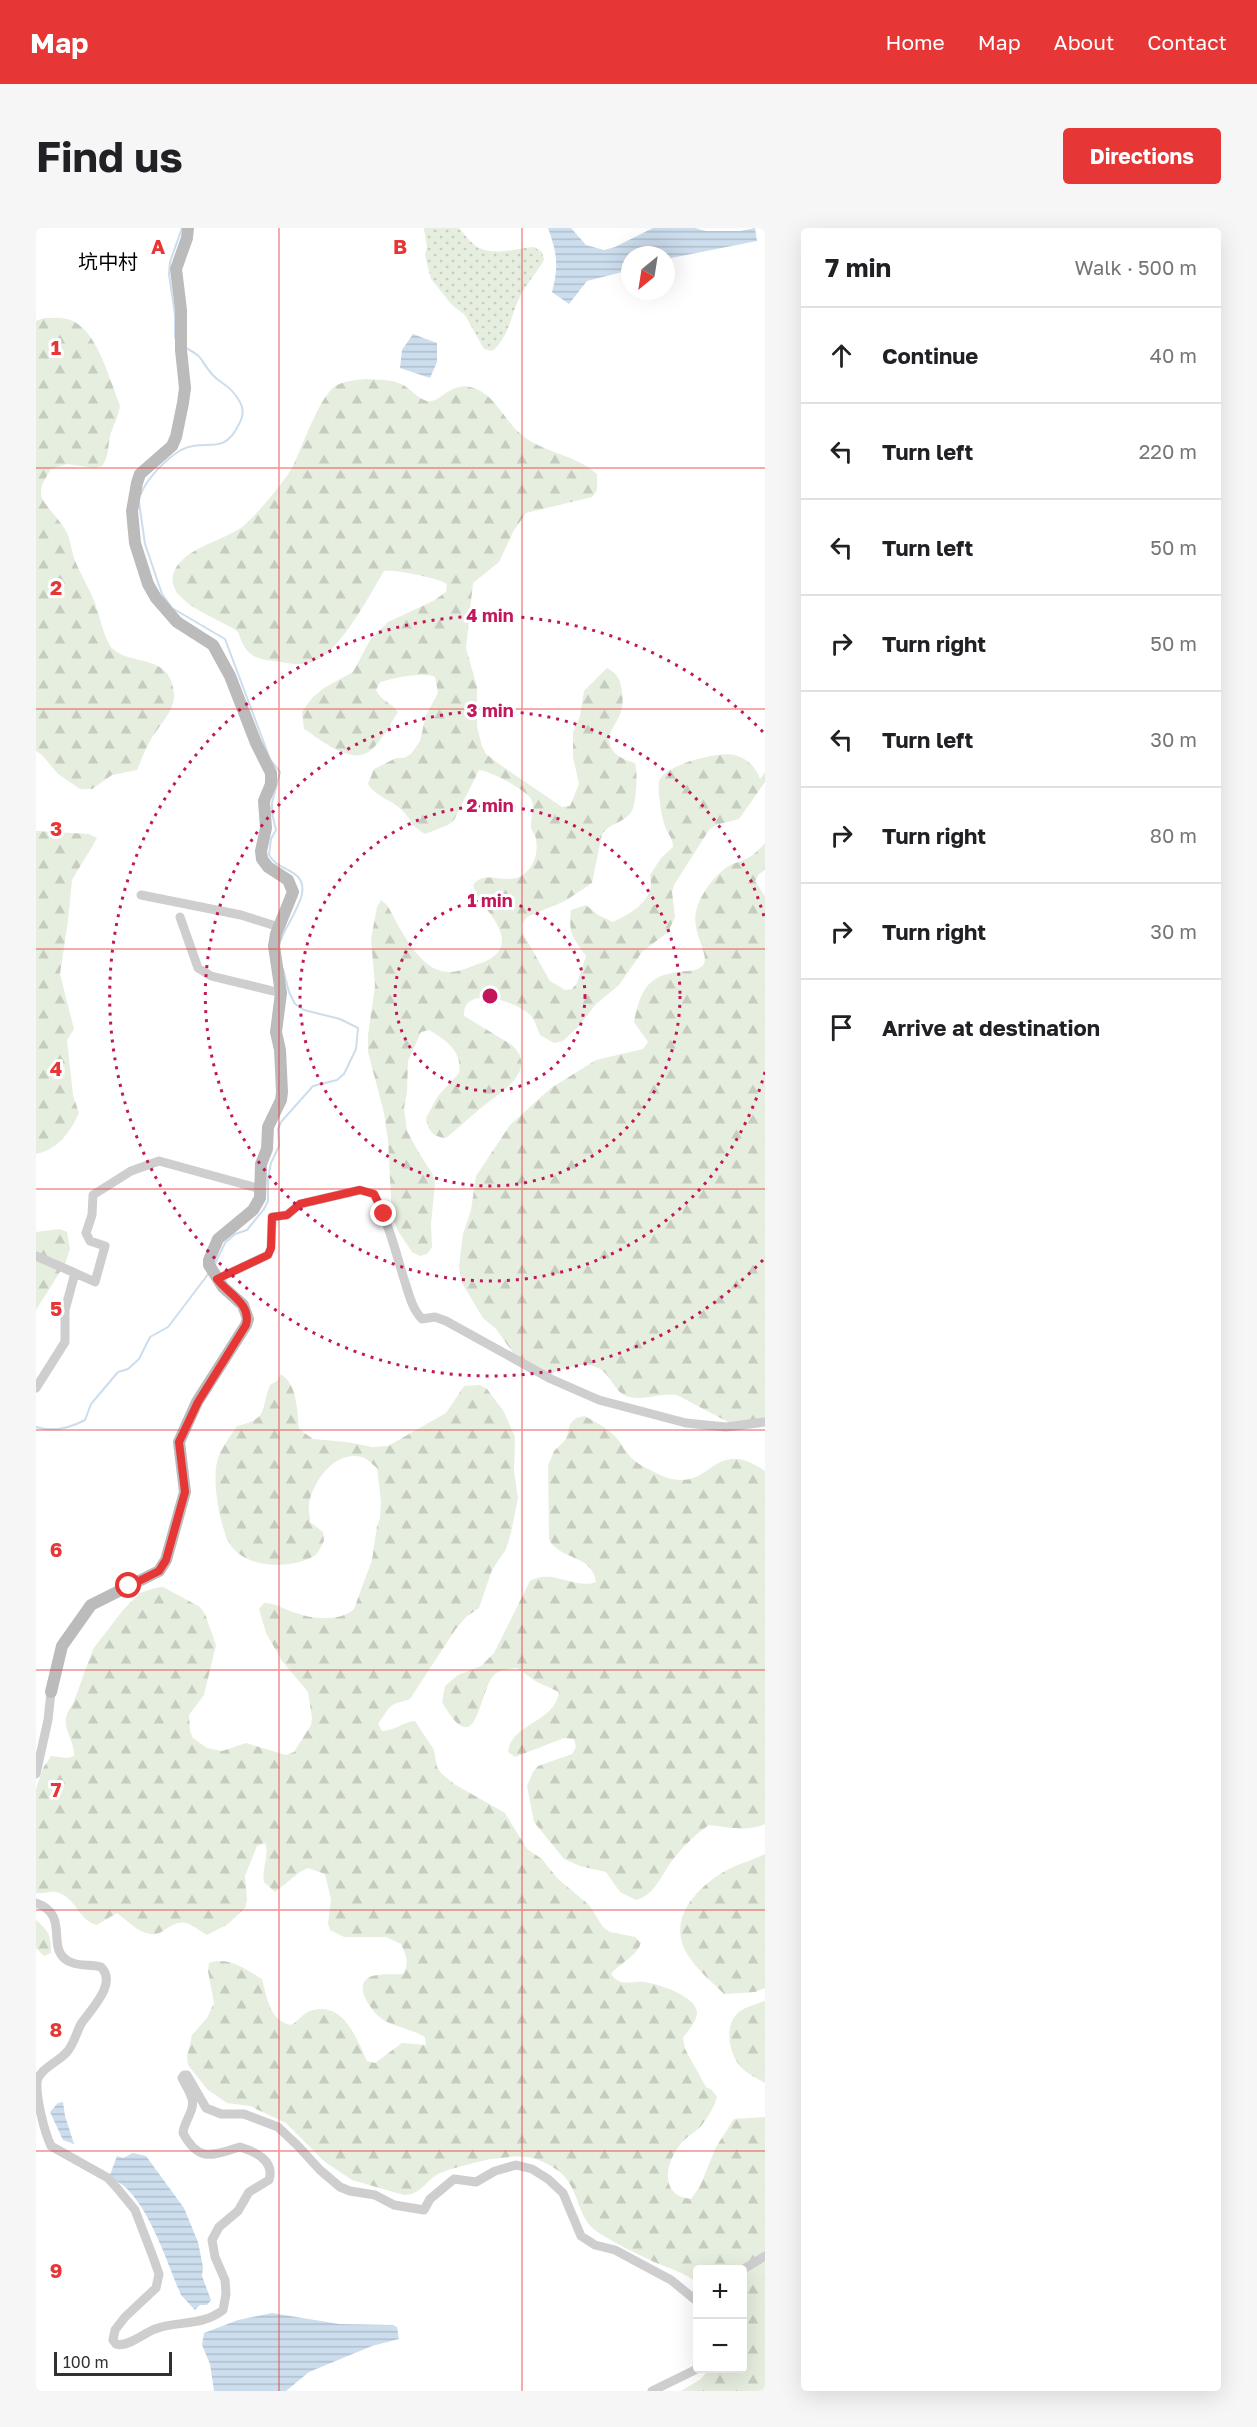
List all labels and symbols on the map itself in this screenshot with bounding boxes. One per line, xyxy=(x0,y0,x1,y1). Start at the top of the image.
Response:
text: A xyxy=(151,234,165,258)
text: B xyxy=(393,234,407,258)
north arrow xyxy=(621,246,675,300)
district label: 坑中村 xyxy=(78,249,138,273)
text: 1 xyxy=(51,335,61,359)
text: 2 xyxy=(50,575,62,599)
text: 4 min xyxy=(466,604,514,626)
text: 3 min xyxy=(466,699,514,721)
text: 2 min xyxy=(466,794,514,816)
text: 3 xyxy=(50,816,62,840)
text: 1 min xyxy=(467,889,513,911)
centre of rings xyxy=(480,986,500,1006)
text: 4 xyxy=(50,1056,62,1080)
route end xyxy=(370,1200,396,1226)
text: 5 xyxy=(50,1296,62,1320)
text: 6 xyxy=(50,1537,62,1561)
route start xyxy=(115,1572,141,1598)
text: 7 xyxy=(51,1777,62,1801)
text: 8 xyxy=(50,2017,62,2041)
text: 9 xyxy=(50,2258,62,2282)
scale bar xyxy=(54,2349,172,2376)

